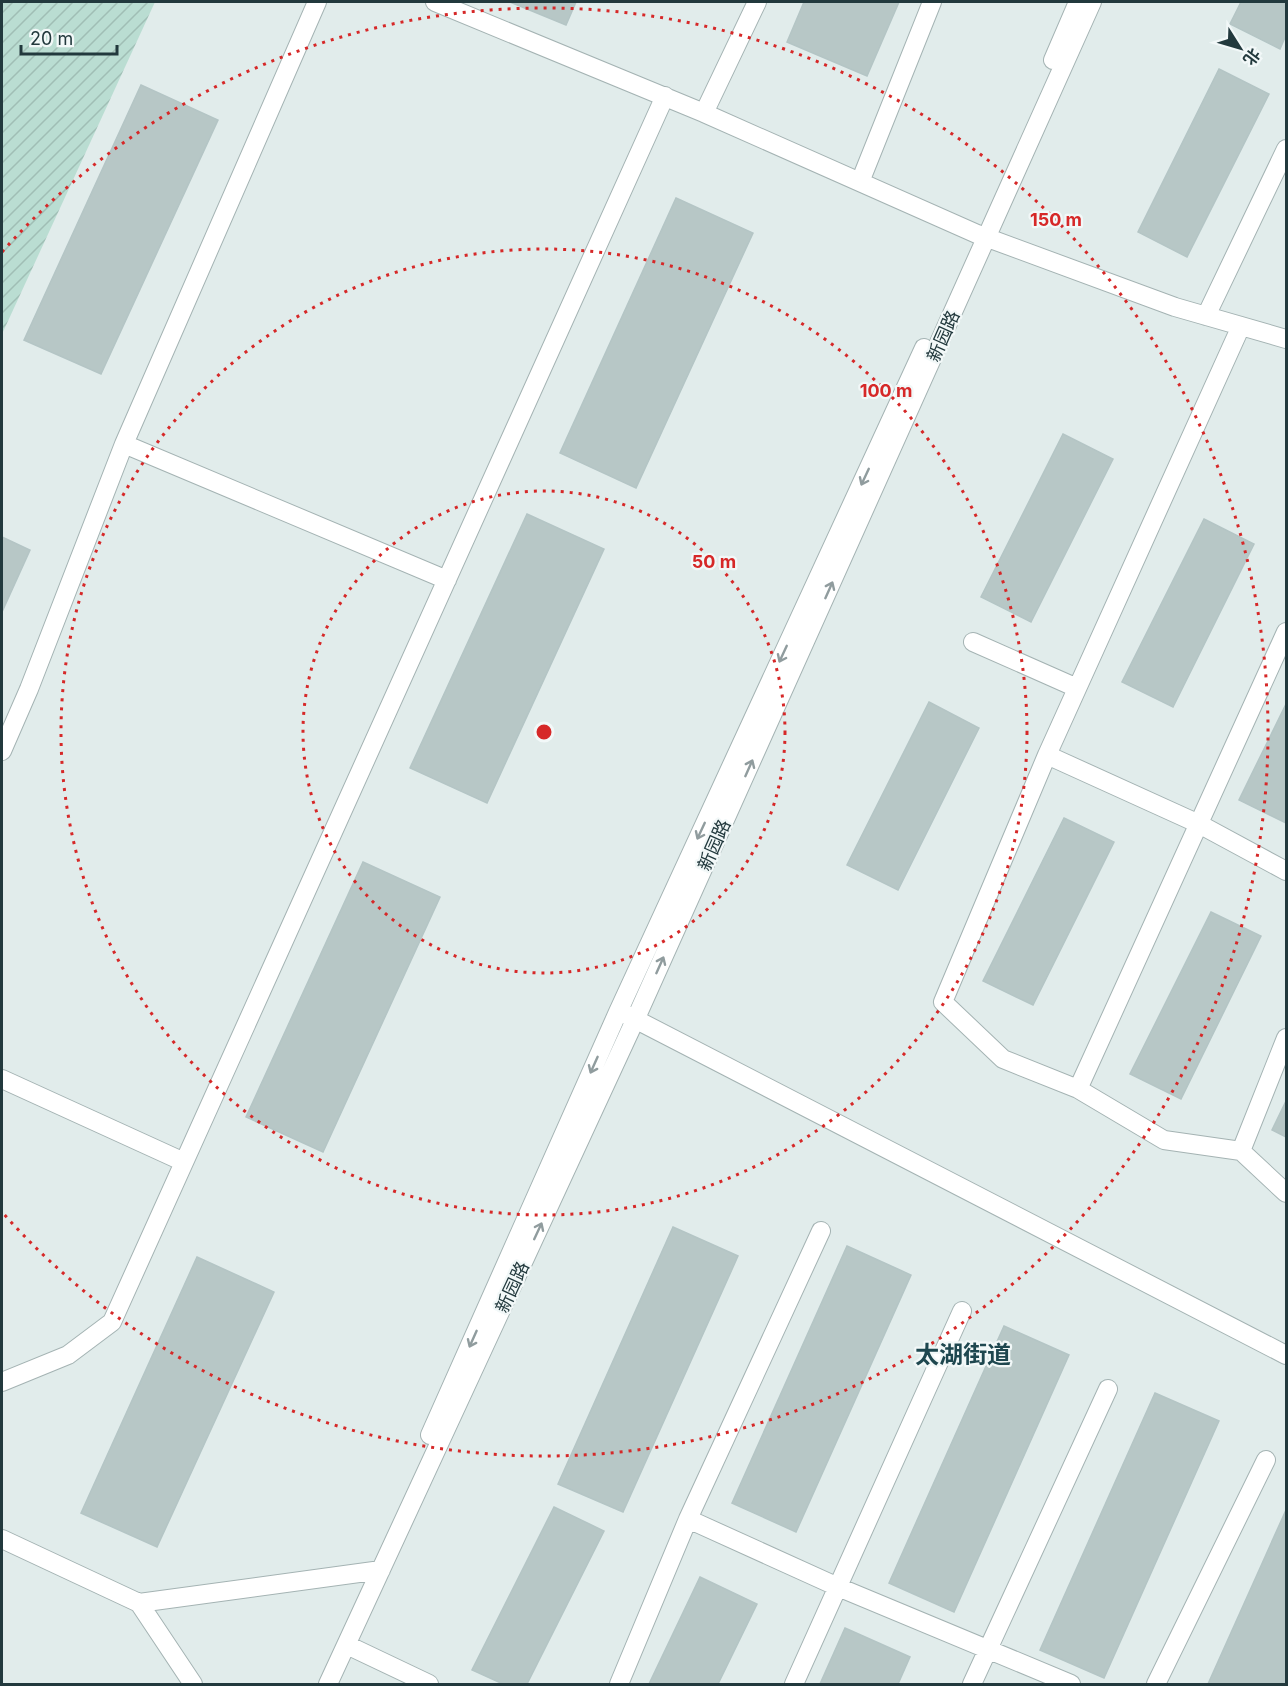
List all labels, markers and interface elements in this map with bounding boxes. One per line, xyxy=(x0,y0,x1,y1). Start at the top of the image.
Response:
scale bar xyxy=(21,18,117,56)
north arrow xyxy=(1210,18,1270,78)
text: 20 m xyxy=(30,28,73,49)
text: 北 xyxy=(1239,45,1265,69)
text: 150 m xyxy=(1030,209,1082,230)
street label: 新园路 xyxy=(922,307,964,365)
text: 100 m xyxy=(860,380,912,401)
one-way arrow xyxy=(858,468,870,486)
text: 50 m xyxy=(692,551,736,572)
one-way arrow xyxy=(823,582,835,600)
one-way arrow xyxy=(776,645,788,663)
centre of rings xyxy=(534,722,554,742)
one-way arrow xyxy=(743,760,755,778)
street label: 新园路 xyxy=(693,816,735,874)
one-way arrow xyxy=(695,822,706,840)
one-way arrow xyxy=(655,957,667,975)
one-way arrow xyxy=(588,1055,599,1074)
one-way arrow xyxy=(532,1223,544,1241)
street label: 新园路 xyxy=(491,1258,533,1316)
one-way arrow xyxy=(466,1330,478,1348)
district label: 太湖街道 xyxy=(915,1340,1011,1369)

